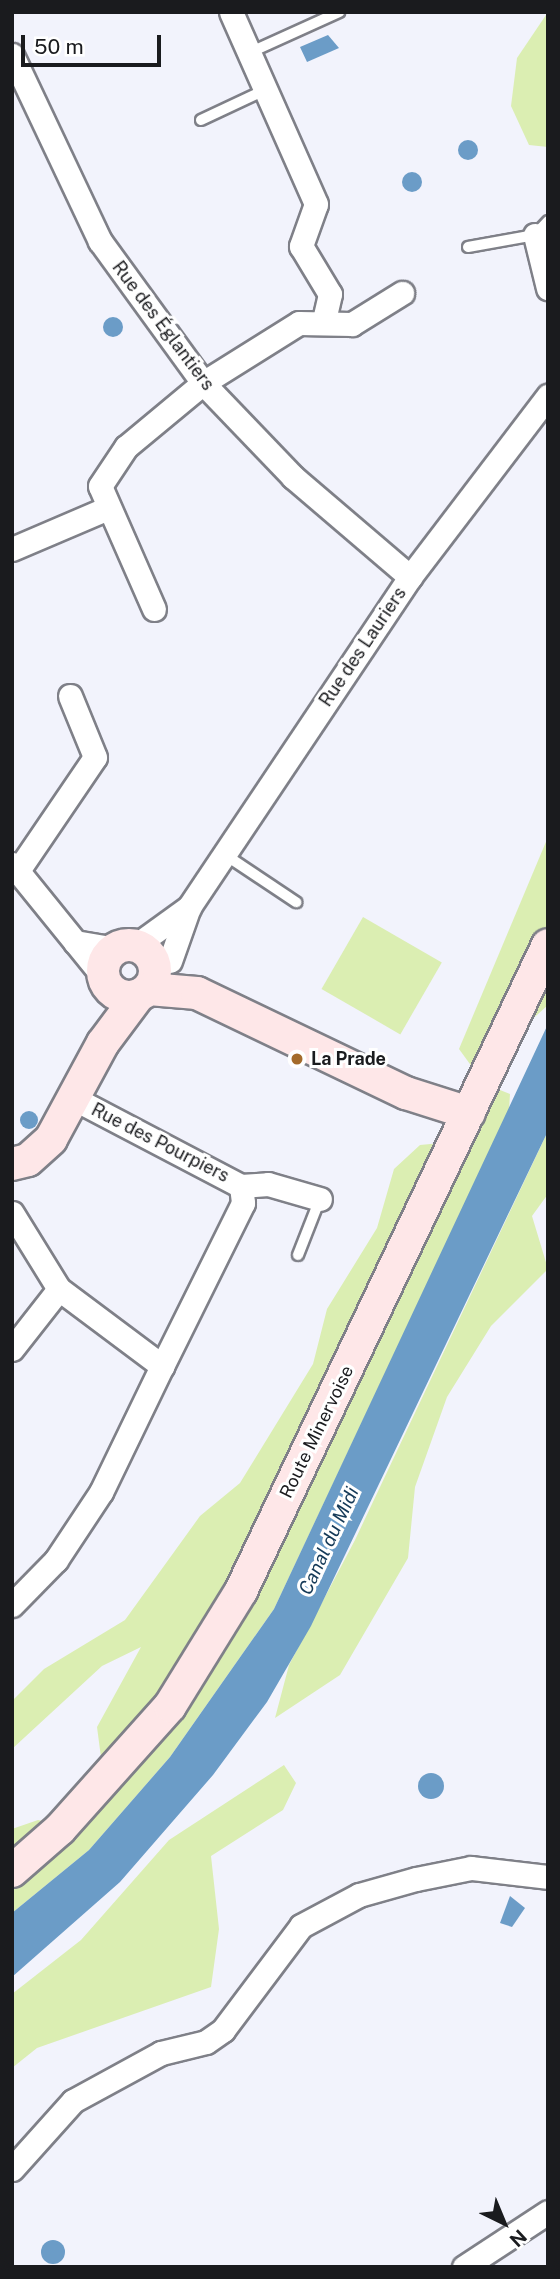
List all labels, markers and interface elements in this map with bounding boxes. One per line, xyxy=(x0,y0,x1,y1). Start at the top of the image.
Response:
scale bar xyxy=(24,21,164,65)
text: 50 m xyxy=(34,34,84,59)
street label: Rue des Églantiers xyxy=(107,257,219,395)
street label: Rue des Lauriers xyxy=(315,583,411,711)
place label: La Prade xyxy=(311,1048,386,1070)
marker: La Prade xyxy=(289,1051,305,1067)
street label: Rue des Pourpiers xyxy=(87,1099,233,1187)
street label: Route Minervoise xyxy=(276,1362,358,1502)
water label: Canal du Midi xyxy=(294,1483,364,1599)
north arrow xyxy=(469,2188,539,2258)
text: N xyxy=(505,2225,531,2251)

